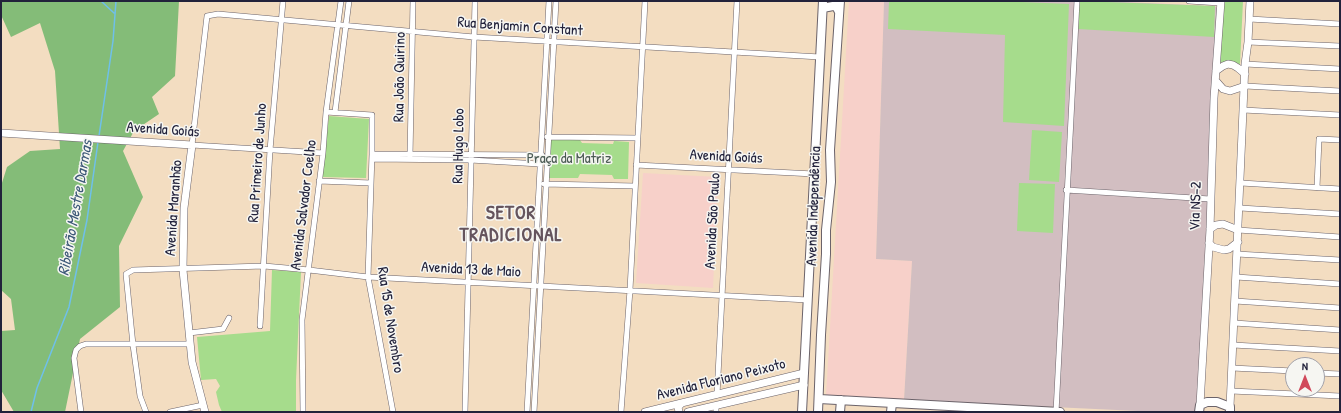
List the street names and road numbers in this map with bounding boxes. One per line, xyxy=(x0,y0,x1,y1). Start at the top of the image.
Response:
street label: Rua Benjamin Constant xyxy=(457,14,583,40)
street label: Rua João Quirino xyxy=(390,32,410,122)
street label: Rua Primeiro de Junho xyxy=(245,103,271,223)
street label: Rua Hugo Lobo xyxy=(449,108,469,184)
street label: Avenida Goiás xyxy=(126,118,200,142)
street label: Avenida Salvador Coelho xyxy=(287,139,321,271)
street label: Avenida Goiás xyxy=(689,146,763,168)
street label: Avenida Independência xyxy=(803,146,825,266)
street label: Avenida Maranhão xyxy=(162,159,186,257)
street label: Avenida São Paulo xyxy=(702,173,724,269)
street label: Via NS-2 xyxy=(1186,181,1206,231)
street label: Avenida 13 de Maio xyxy=(421,258,521,282)
street label: Rua 15 de Novembro xyxy=(373,266,407,374)
street label: Avenida Floriano Peixoto xyxy=(655,355,787,405)

